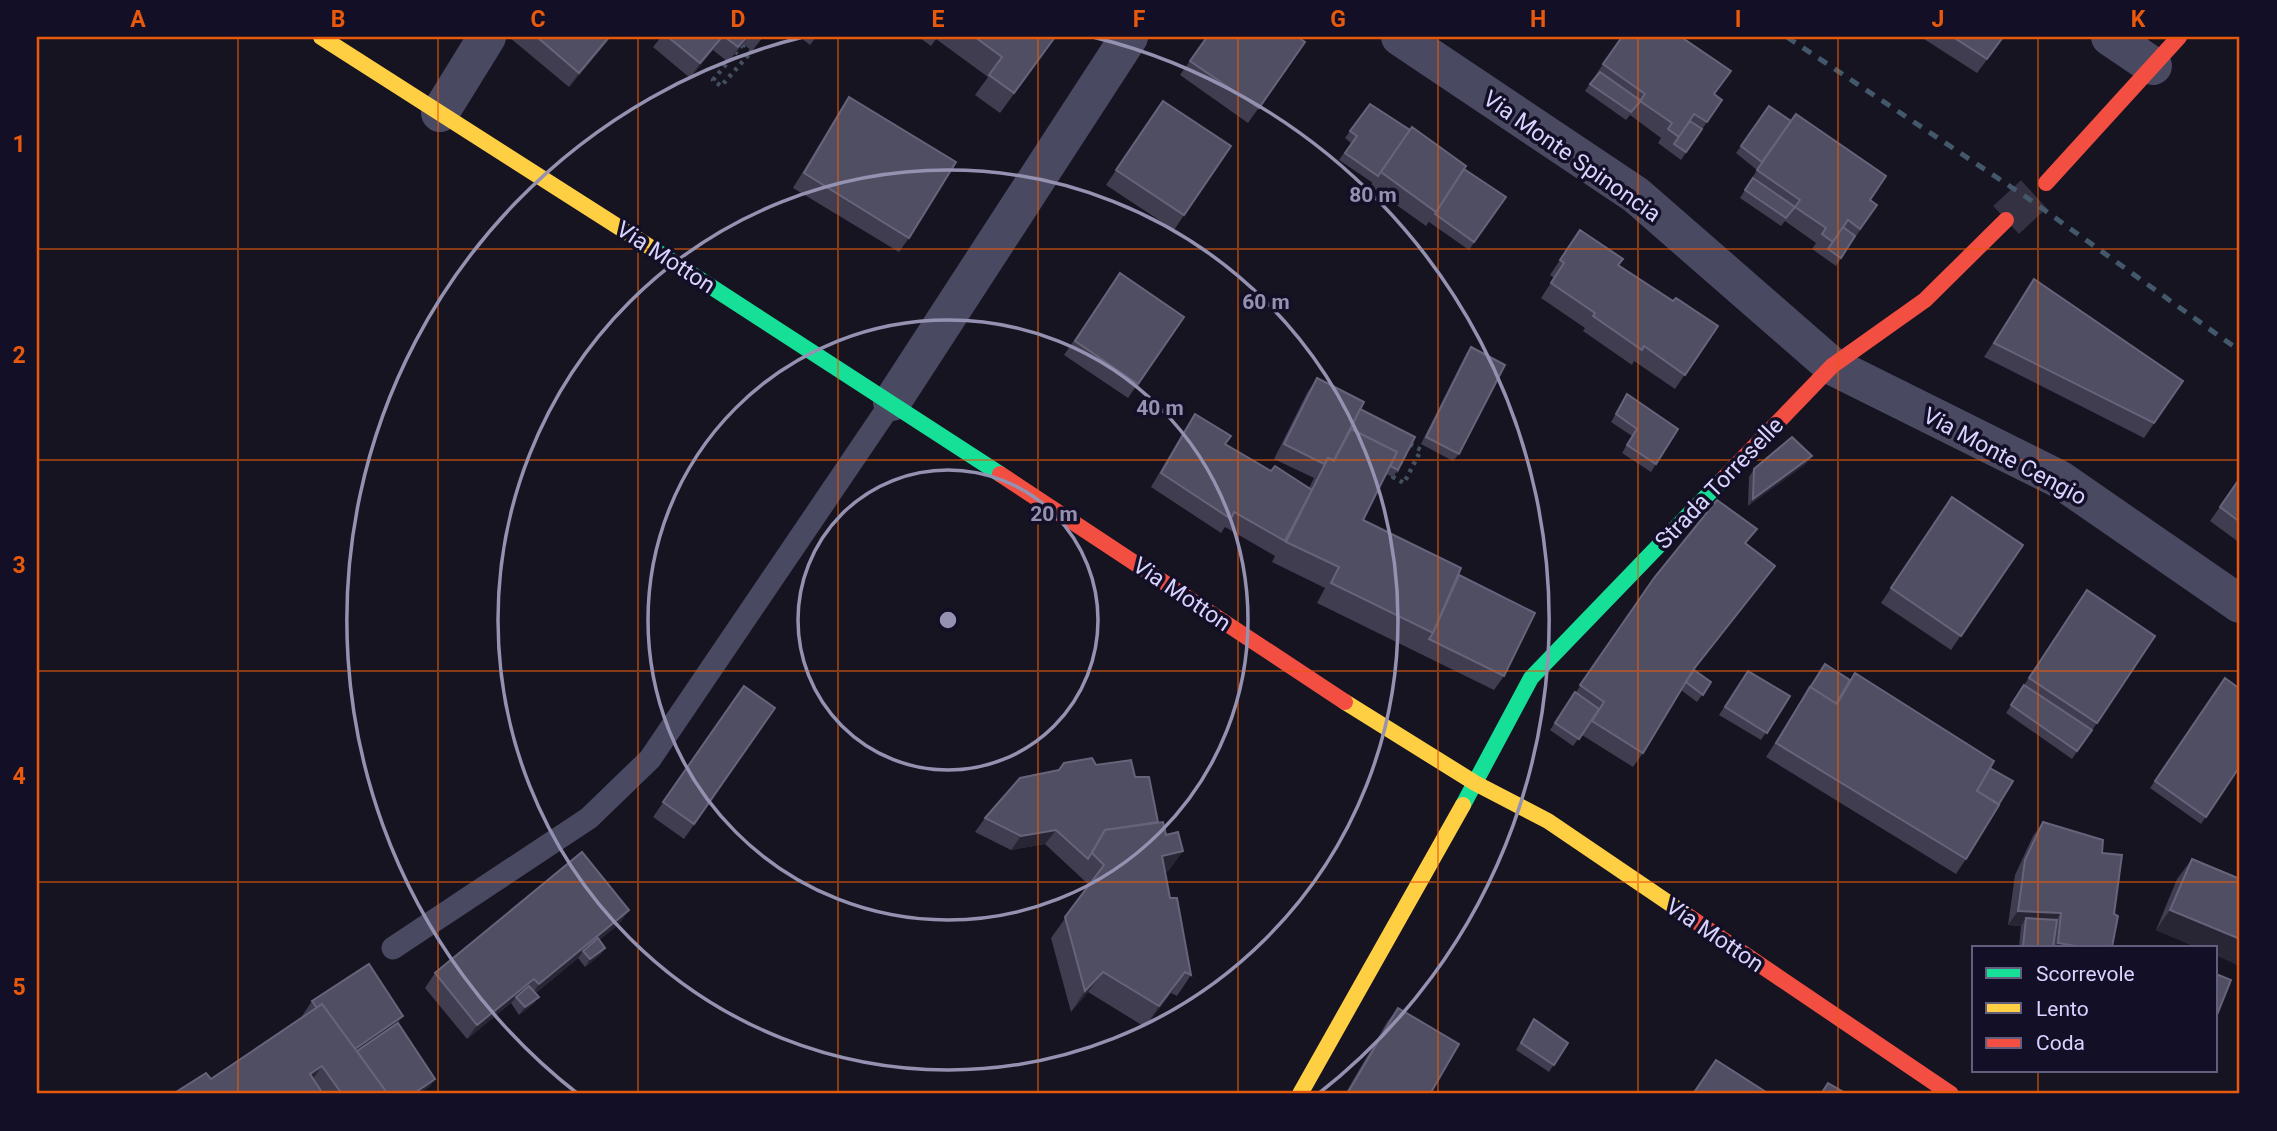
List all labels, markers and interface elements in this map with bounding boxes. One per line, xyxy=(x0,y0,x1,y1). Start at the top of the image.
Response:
text: A xyxy=(130,6,146,33)
text: B xyxy=(331,6,345,33)
text: C xyxy=(530,6,546,33)
text: D xyxy=(731,6,745,33)
text: E xyxy=(932,6,945,33)
text: F xyxy=(1133,6,1146,33)
text: G xyxy=(1330,6,1346,33)
text: H xyxy=(1530,6,1546,33)
text: I xyxy=(1735,6,1741,33)
text: J xyxy=(1932,6,1944,33)
text: K xyxy=(2131,6,2146,33)
street label: Via Monte Spinoncia xyxy=(1478,85,1666,228)
text: 1 xyxy=(12,131,26,158)
text: 80 m xyxy=(1349,183,1397,207)
street label: Via Motton xyxy=(611,216,720,299)
text: 60 m xyxy=(1242,290,1290,314)
text: 2 xyxy=(12,342,26,369)
text: 40 m xyxy=(1136,396,1184,420)
street label: Via Monte Cengio xyxy=(1918,402,2091,511)
street label: Strada Torreselle xyxy=(1650,412,1789,555)
text: 20 m xyxy=(1030,502,1078,526)
text: 3 xyxy=(12,552,26,579)
street label: Via Motton xyxy=(1128,552,1236,637)
centre of rings xyxy=(936,608,960,632)
text: 4 xyxy=(12,763,26,790)
street label: Via Motton xyxy=(1661,893,1769,978)
legend xyxy=(1972,946,2218,1072)
text: Scorrevole xyxy=(2036,962,2135,986)
text: 5 xyxy=(12,974,26,1001)
text: Lento xyxy=(2036,997,2089,1021)
text: Coda xyxy=(2036,1031,2085,1055)

